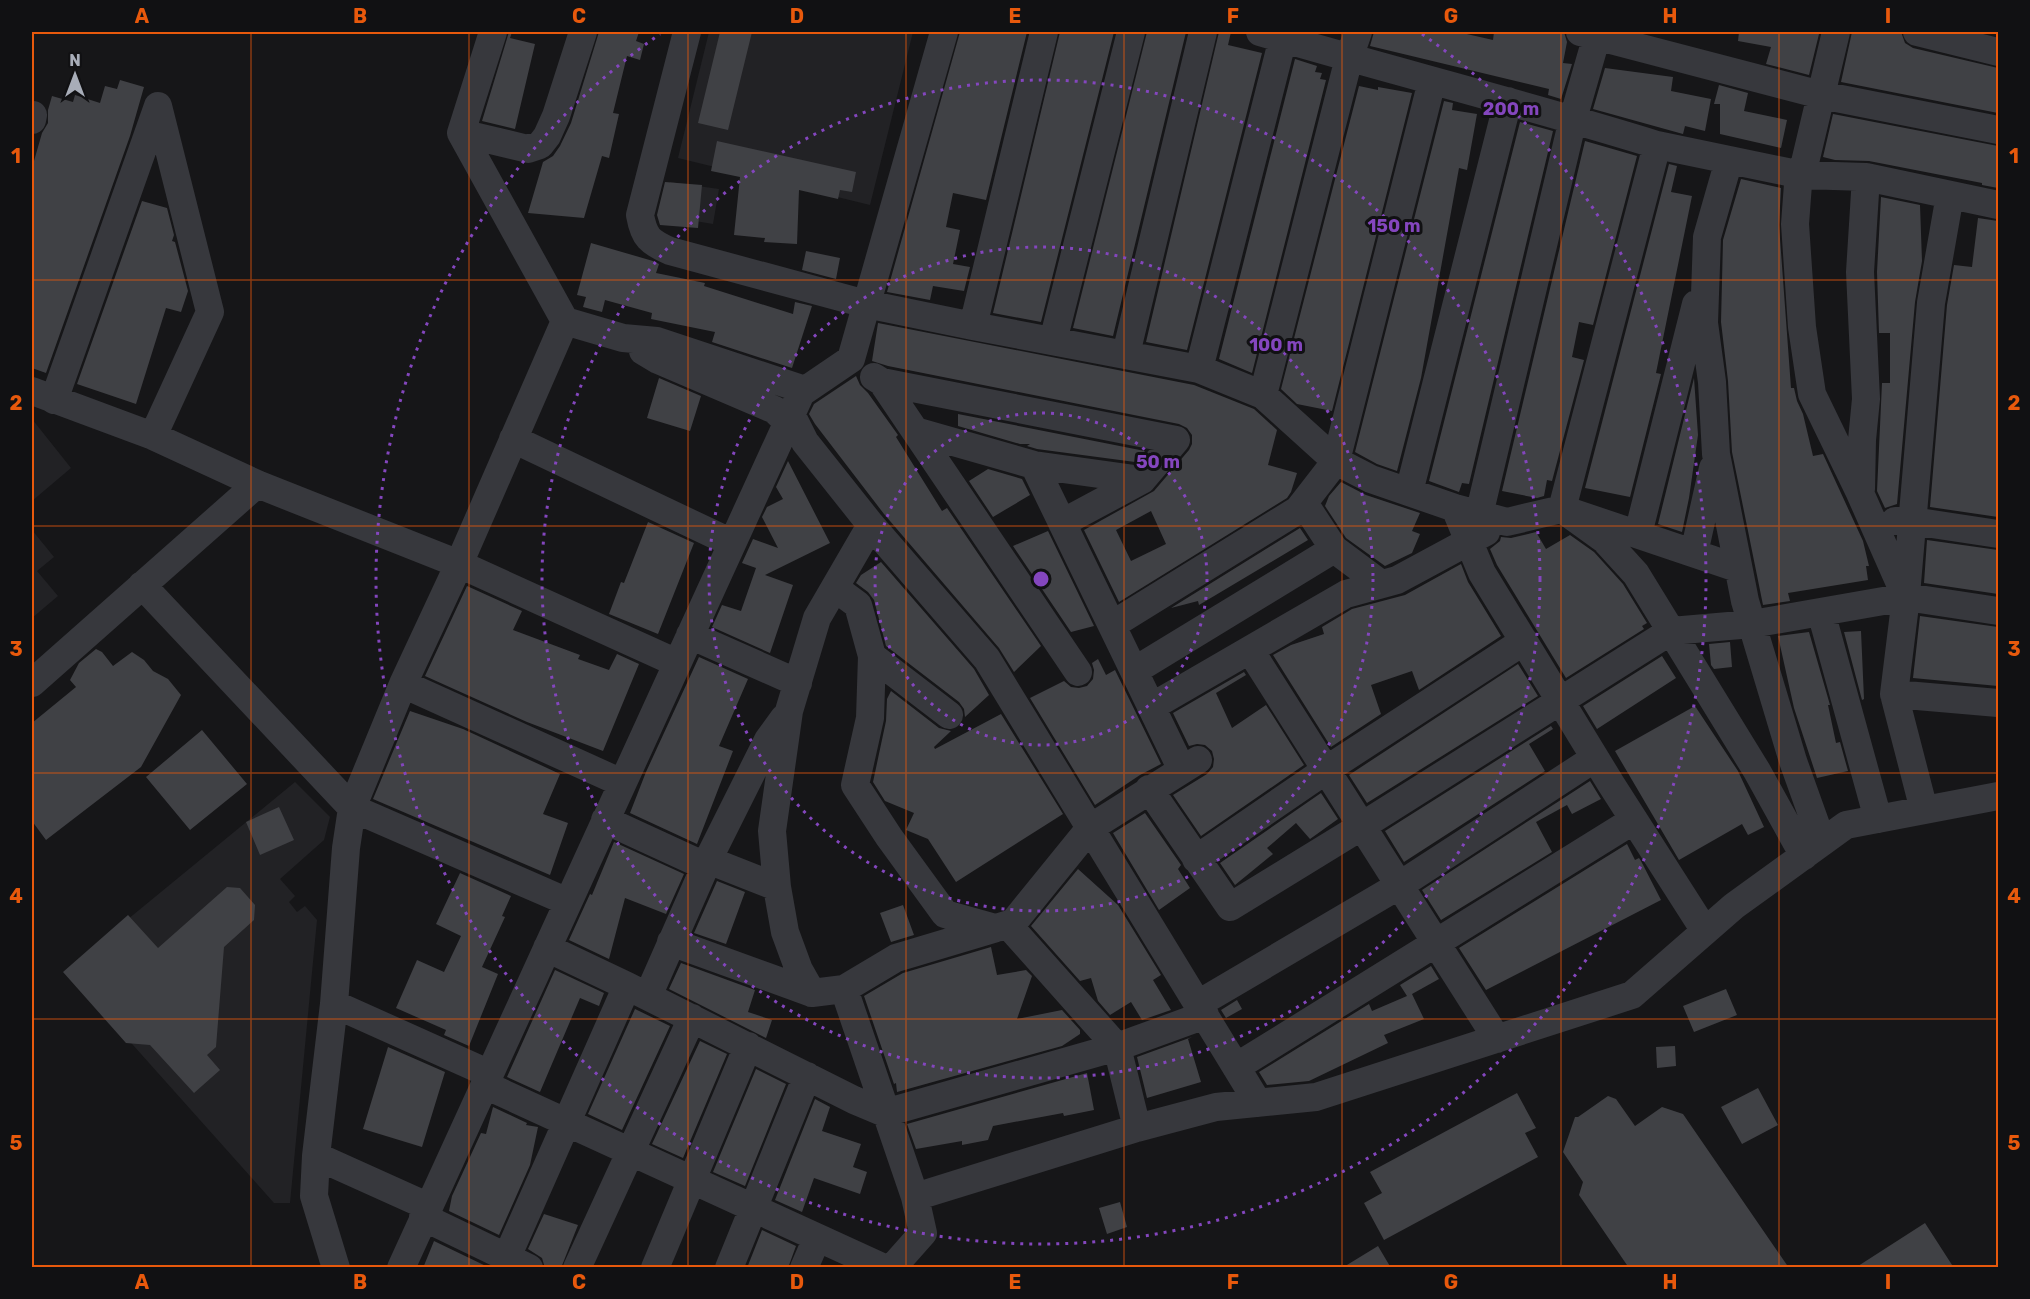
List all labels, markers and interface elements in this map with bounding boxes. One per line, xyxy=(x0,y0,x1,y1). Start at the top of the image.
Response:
text: A xyxy=(135,4,150,28)
text: B xyxy=(353,4,367,28)
text: C xyxy=(572,4,586,28)
text: D xyxy=(790,4,804,28)
text: E xyxy=(1009,4,1021,28)
text: F xyxy=(1227,4,1239,28)
text: G xyxy=(1444,4,1458,28)
text: H xyxy=(1663,4,1677,28)
text: I xyxy=(1885,4,1891,28)
north arrow xyxy=(45,45,105,105)
text: N xyxy=(69,51,81,70)
text: 200 m xyxy=(1483,98,1539,120)
text: 1 xyxy=(11,144,21,168)
text: 1 xyxy=(2009,144,2019,168)
text: 150 m xyxy=(1367,215,1421,237)
text: 100 m xyxy=(1249,334,1303,356)
text: 2 xyxy=(10,391,23,415)
text: 2 xyxy=(2008,391,2021,415)
text: 50 m xyxy=(1136,451,1180,473)
centre of rings xyxy=(1031,569,1051,589)
text: 3 xyxy=(9,637,23,661)
text: 3 xyxy=(2007,637,2021,661)
text: 4 xyxy=(9,884,23,908)
text: 4 xyxy=(2007,884,2021,908)
text: 5 xyxy=(10,1131,23,1155)
text: 5 xyxy=(2008,1131,2021,1155)
text: A xyxy=(135,1270,150,1294)
text: B xyxy=(353,1270,367,1294)
text: C xyxy=(572,1270,586,1294)
text: D xyxy=(790,1270,804,1294)
text: E xyxy=(1009,1270,1021,1294)
text: F xyxy=(1227,1270,1239,1294)
text: G xyxy=(1444,1270,1458,1294)
text: H xyxy=(1663,1270,1677,1294)
text: I xyxy=(1885,1270,1891,1294)

